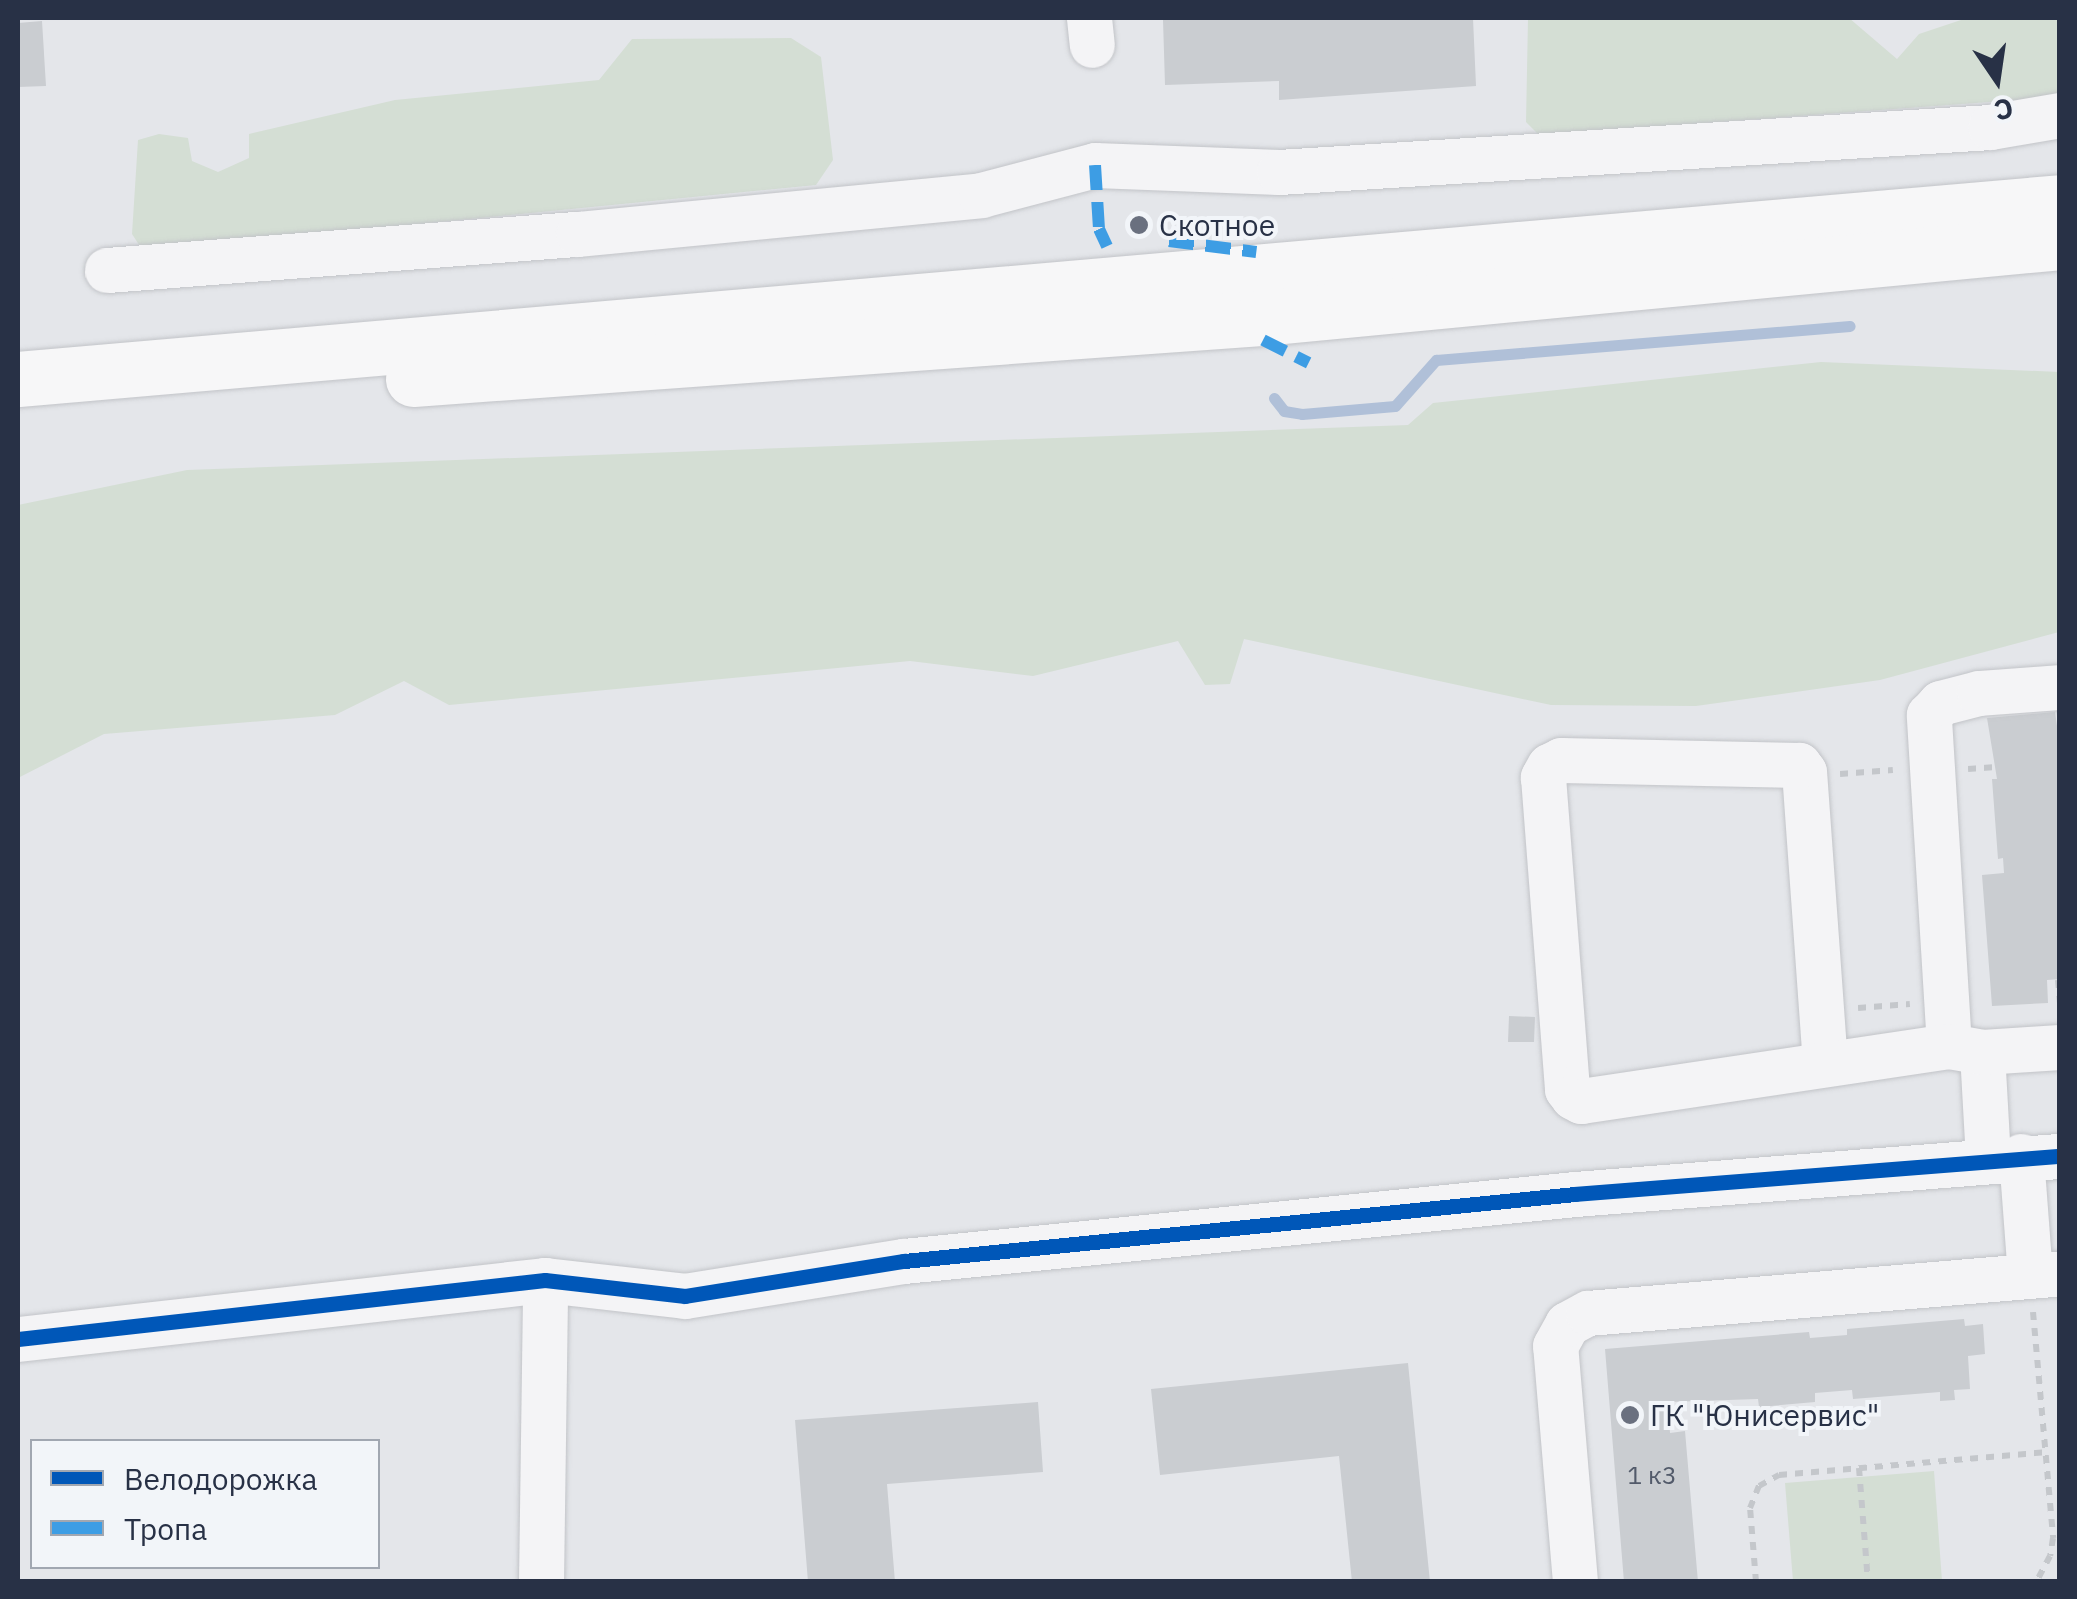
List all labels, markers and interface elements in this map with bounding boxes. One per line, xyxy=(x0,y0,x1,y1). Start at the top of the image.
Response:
north arrow xyxy=(1947,30,2047,130)
text: С xyxy=(1991,90,2017,130)
place label: Скотное xyxy=(1159,207,1275,243)
marker: Скотное xyxy=(1128,214,1150,236)
place label: ГК "Юнисервис" xyxy=(1650,1397,1879,1433)
marker: ГК "Юнисервис" xyxy=(1619,1404,1641,1426)
legend xyxy=(30,1439,380,1569)
text: Велодорожка xyxy=(124,1459,318,1498)
house number: 1 к3 xyxy=(1627,1460,1677,1490)
text: Тропа xyxy=(124,1509,207,1548)

